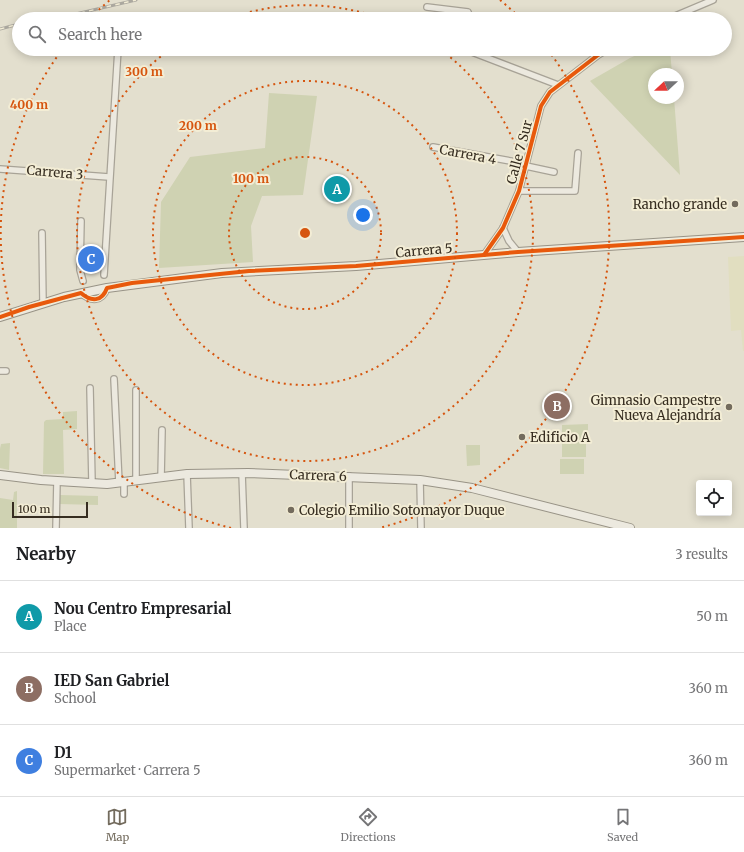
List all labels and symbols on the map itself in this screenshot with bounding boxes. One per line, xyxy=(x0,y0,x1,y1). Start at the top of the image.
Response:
text: 300 m xyxy=(125,64,163,79)
north arrow xyxy=(648,68,684,104)
text: 400 m xyxy=(10,97,48,112)
text: 200 m xyxy=(179,118,217,133)
street label: Calle 7 Sur xyxy=(503,118,536,186)
street label: Carrera 4 xyxy=(438,141,498,168)
street label: Carrera 3 xyxy=(26,162,84,183)
text: 100 m xyxy=(233,171,269,186)
pin: A xyxy=(324,174,350,204)
place label: Rancho grande xyxy=(633,196,727,213)
marker: Rancho grande xyxy=(730,199,740,209)
your location xyxy=(353,205,373,225)
centre of rings xyxy=(298,226,312,240)
street label: Carrera 5 xyxy=(395,240,453,261)
pin: C xyxy=(78,244,104,274)
pin: B xyxy=(544,391,570,421)
place label: Gimnasio Campestre Nueva Alejandría xyxy=(591,392,721,424)
marker: Gimnasio Campestre Nueva Alejandría xyxy=(724,402,734,412)
place label: Edificio A xyxy=(530,429,591,446)
marker: Edificio A xyxy=(517,432,527,442)
street label: Carrera 6 xyxy=(289,466,347,485)
scale bar xyxy=(12,500,88,519)
place label: Colegio Emilio Sotomayor Duque xyxy=(299,502,505,519)
marker: Colegio Emilio Sotomayor Duque xyxy=(286,505,296,515)

